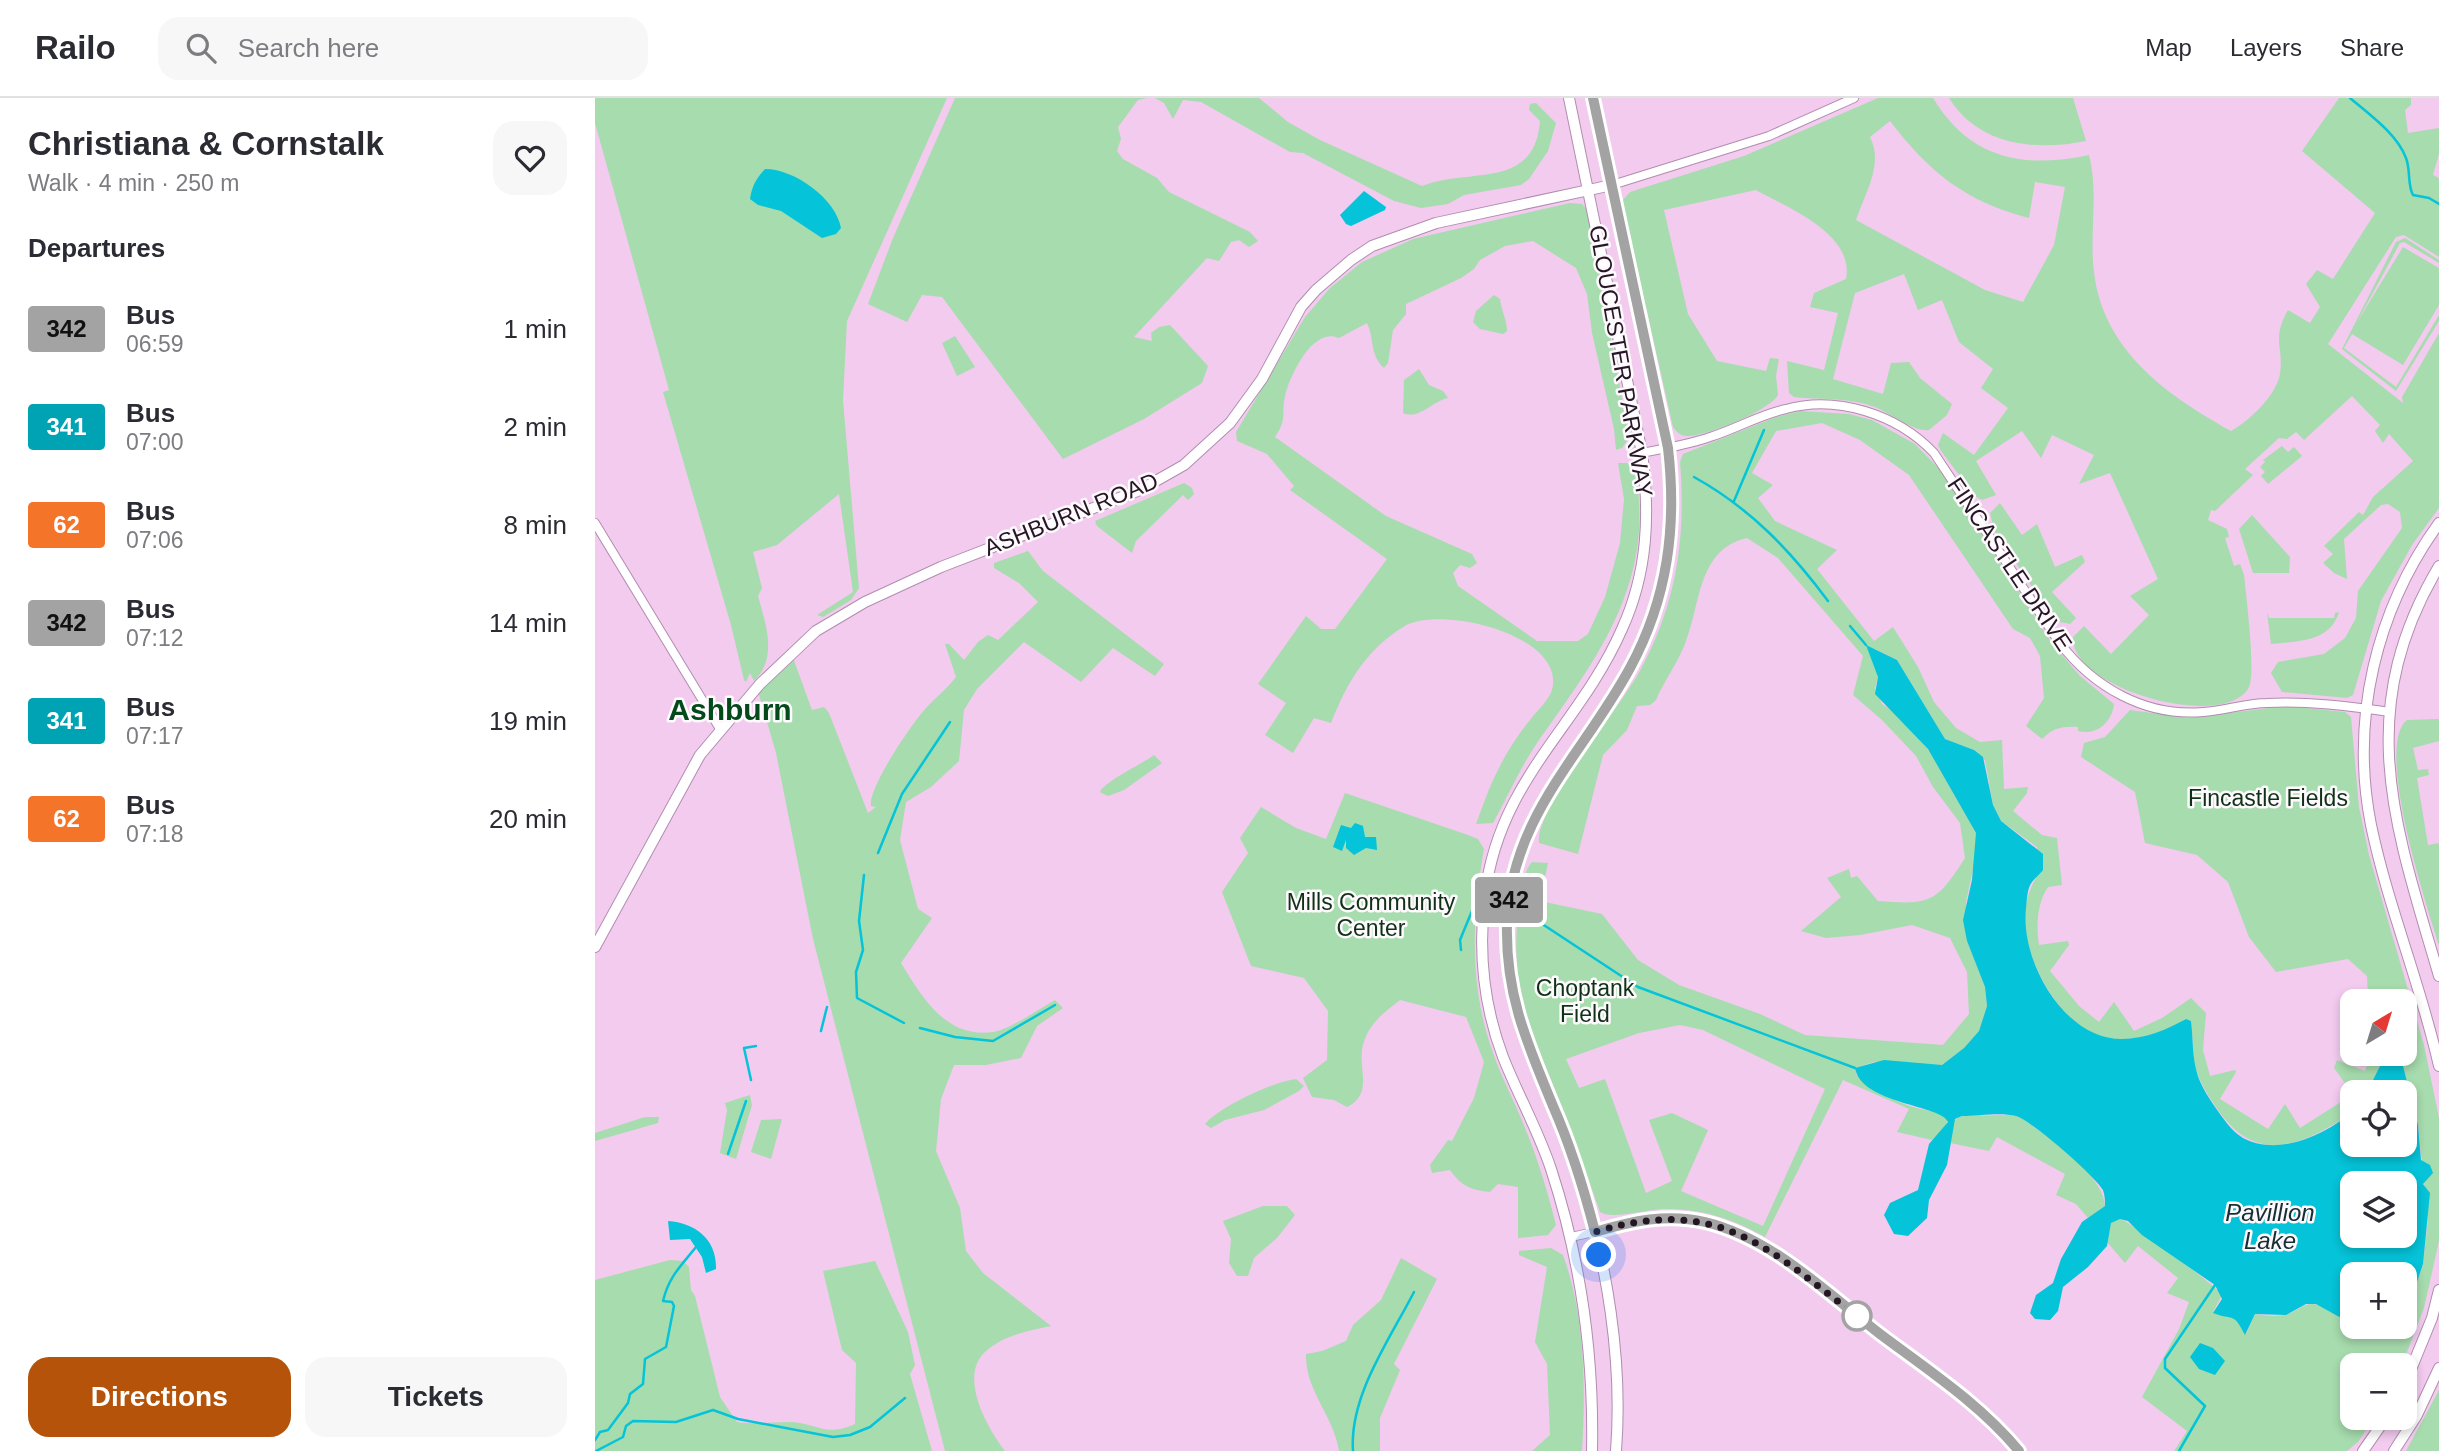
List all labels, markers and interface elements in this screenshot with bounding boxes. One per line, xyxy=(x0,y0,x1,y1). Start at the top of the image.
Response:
search box xyxy=(158,17,648,80)
text: Railo xyxy=(35,29,116,66)
icon: search xyxy=(182,29,220,67)
text: Search here xyxy=(238,33,379,63)
text: Map xyxy=(2145,34,2192,61)
text: Layers xyxy=(2230,34,2302,61)
text: Share xyxy=(2340,34,2404,61)
button: heart xyxy=(493,121,567,195)
text: Christiana & Cornstalk xyxy=(28,125,384,162)
text: Walk · 4 min · 250 m xyxy=(28,170,239,196)
street label: GLOUCESTER PARKWAY xyxy=(1584,223,1658,499)
text: Departures xyxy=(28,233,165,263)
text: Bus xyxy=(126,300,175,330)
text: 1 min xyxy=(503,314,567,344)
text: 342 xyxy=(46,315,87,342)
text: 06:59 xyxy=(126,331,184,357)
text: Bus xyxy=(126,398,175,428)
text: 2 min xyxy=(503,412,567,442)
text: 341 xyxy=(46,413,87,440)
text: 07:00 xyxy=(126,429,184,455)
street label: ASHBURN ROAD xyxy=(980,467,1162,561)
street label: FINCASTLE DRIVE xyxy=(1942,472,2078,656)
text: Bus xyxy=(126,496,175,526)
text: 8 min xyxy=(503,510,567,540)
text: 62 xyxy=(53,511,80,538)
text: 07:06 xyxy=(126,527,184,553)
text: Bus xyxy=(126,594,175,624)
text: 14 min xyxy=(489,608,567,638)
text: 342 xyxy=(46,609,87,636)
text: 07:12 xyxy=(126,625,184,651)
text: Bus xyxy=(126,692,175,722)
district label: Ashburn xyxy=(668,693,792,726)
text: 19 min xyxy=(489,706,567,736)
text: 341 xyxy=(46,707,87,734)
text: 07:17 xyxy=(126,723,184,749)
park label: Fincastle Fields xyxy=(2188,785,2348,811)
text: Bus xyxy=(126,790,175,820)
text: 20 min xyxy=(489,804,567,834)
text: 62 xyxy=(53,805,80,832)
text: 07:18 xyxy=(126,821,184,847)
line badge: 342 xyxy=(1469,877,1549,923)
text: 342 xyxy=(1489,886,1529,913)
park label: Mills Community Center xyxy=(1287,889,1456,941)
park label: Choptank Field xyxy=(1536,975,1635,1027)
north arrow xyxy=(2340,989,2417,1066)
map controls xyxy=(2340,989,2417,1430)
button: locate xyxy=(2340,1080,2417,1157)
button: layers xyxy=(2340,1171,2417,1248)
water label: Pavillion Lake xyxy=(2225,1199,2315,1254)
your location xyxy=(1581,1237,1616,1272)
button: + xyxy=(2340,1262,2417,1339)
unlabelled marker xyxy=(1842,1301,1872,1331)
button: − xyxy=(2340,1353,2417,1430)
button: Directions xyxy=(28,1357,291,1437)
button: Tickets xyxy=(305,1357,567,1437)

